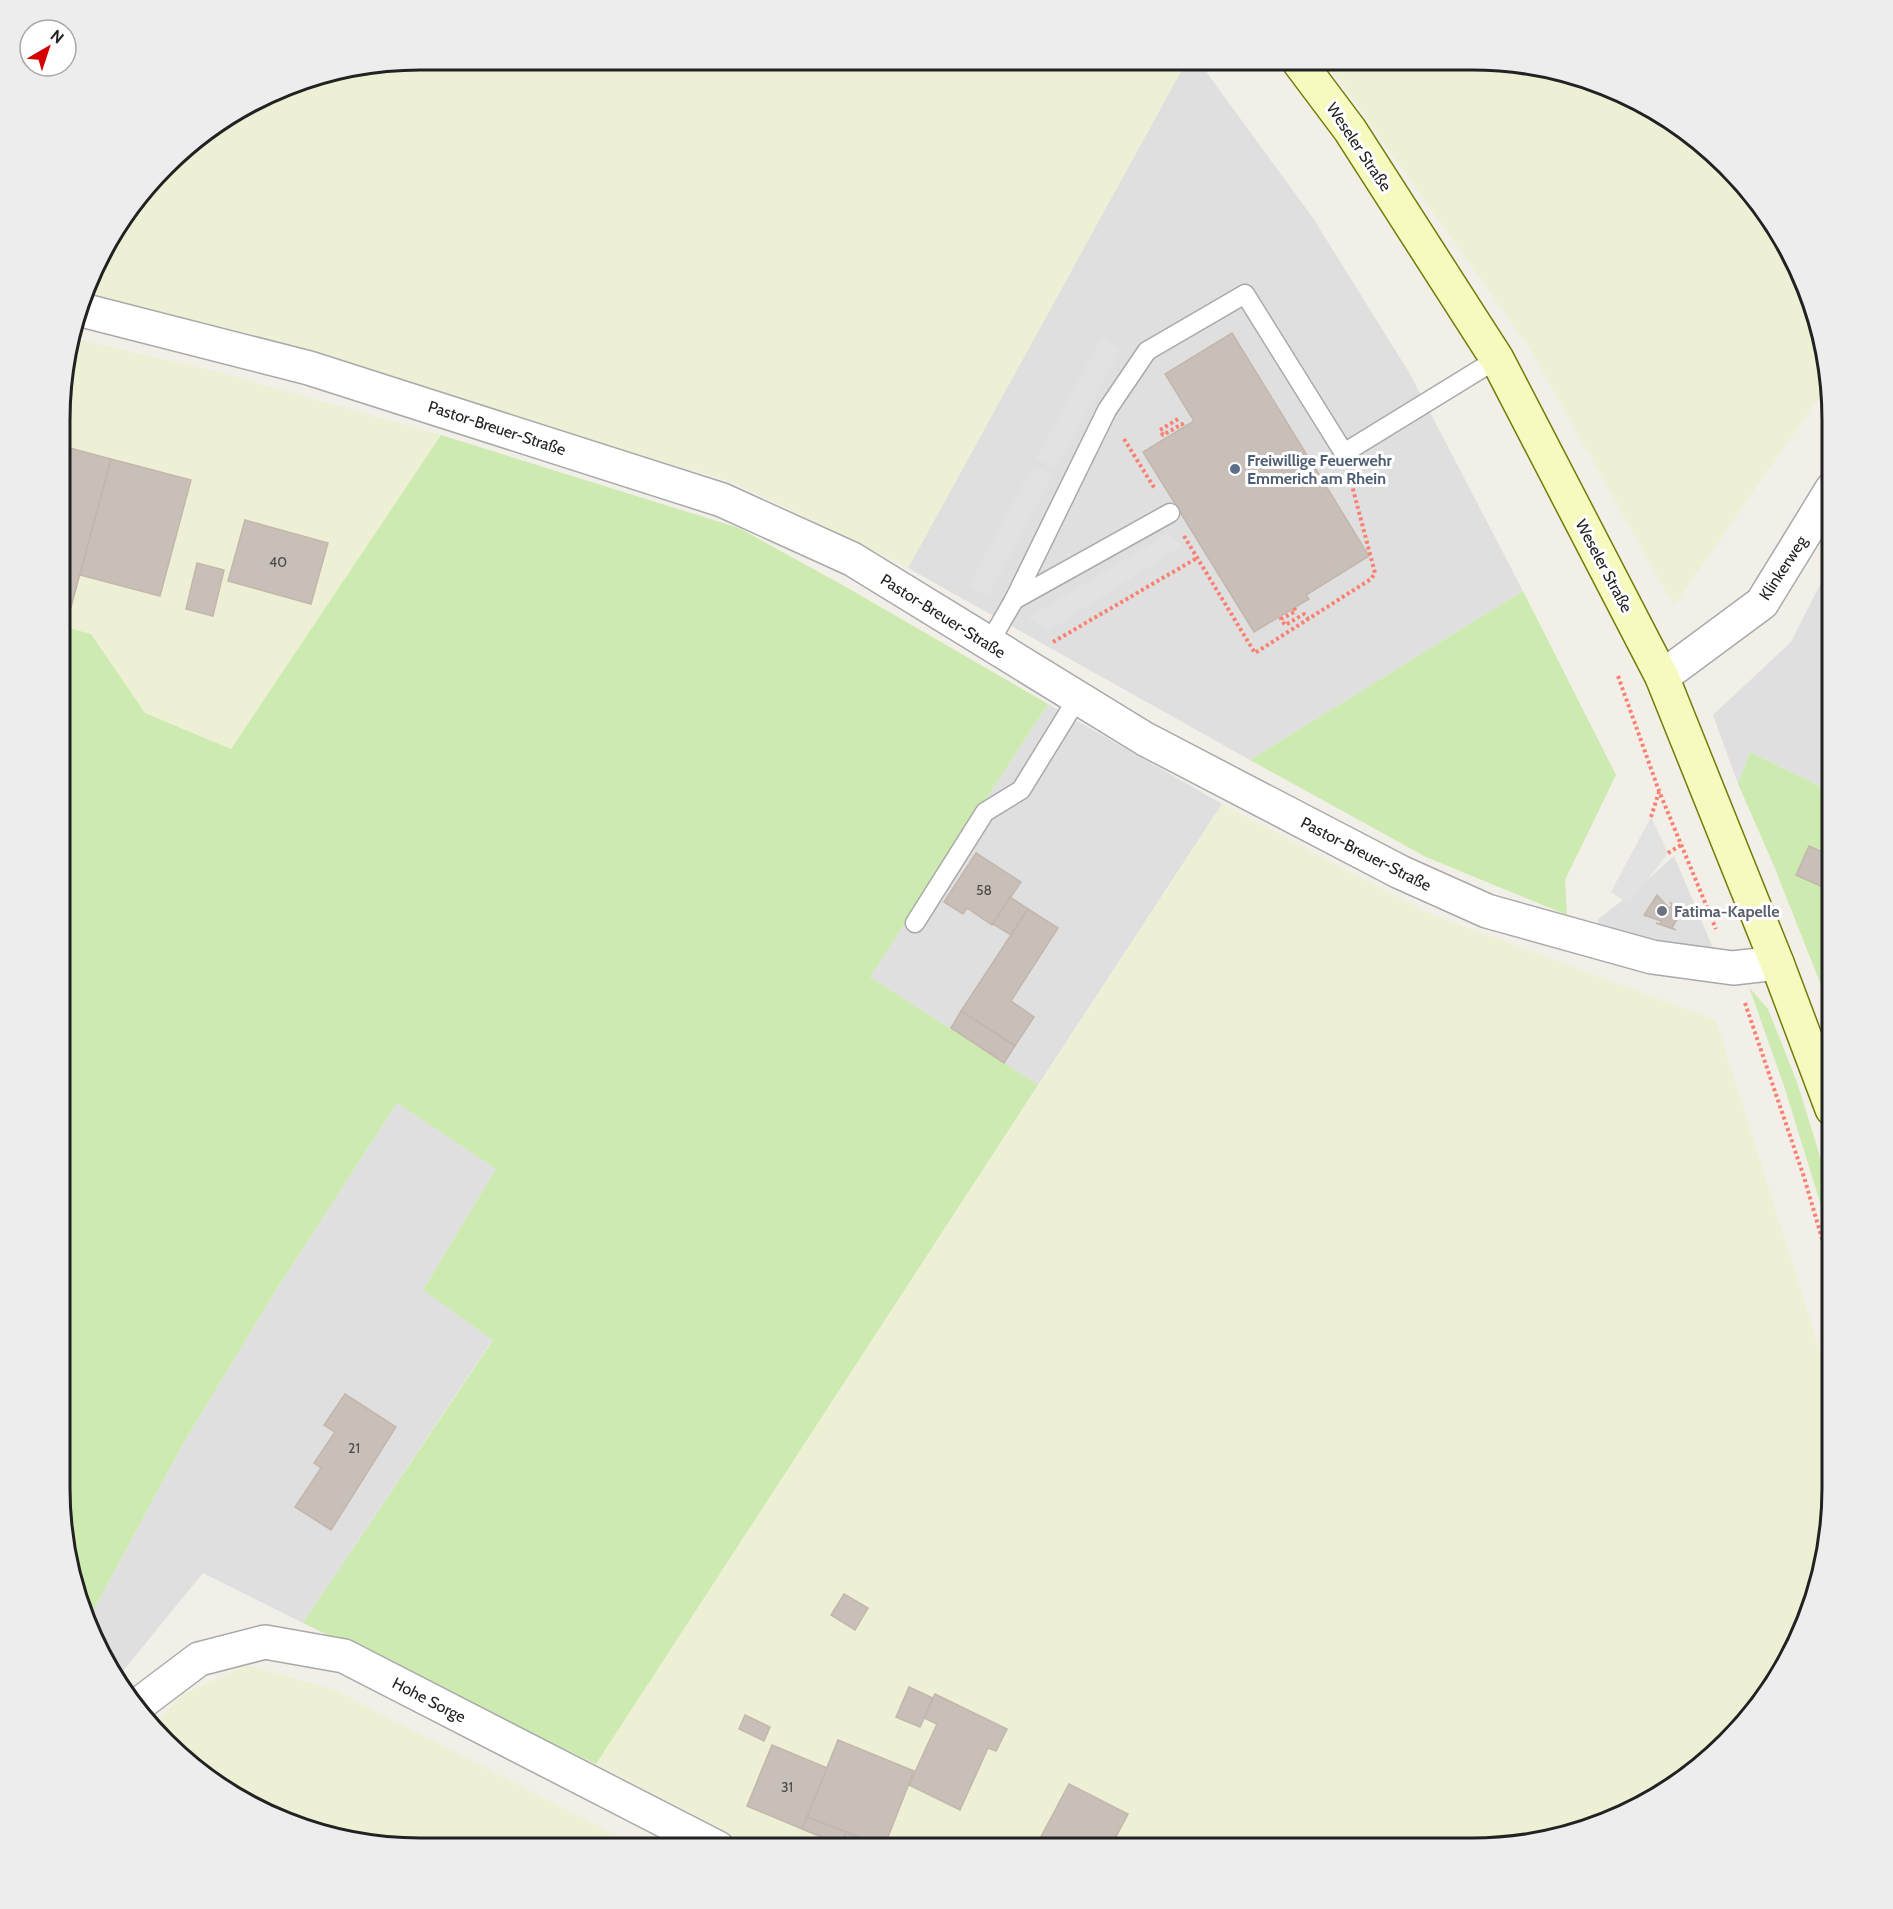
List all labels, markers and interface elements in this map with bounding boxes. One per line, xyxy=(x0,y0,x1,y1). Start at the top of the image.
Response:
north arrow xyxy=(18,18,78,78)
text: N xyxy=(47,26,67,48)
street label: Weseler Straße xyxy=(1322,99,1396,195)
street label: Pastor-Breuer-Straße xyxy=(426,397,568,459)
place label: Freiwillige Feuerwehr Emmerich am Rhein xyxy=(1247,451,1393,488)
marker: Freiwillige Feuerwehr Emmerich am Rhein xyxy=(1228,462,1242,476)
street label: Weseler Straße xyxy=(1572,516,1636,616)
street label: Klinkerweg xyxy=(1755,531,1811,604)
house number: 40 xyxy=(269,553,287,571)
street label: Pastor-Breuer-Straße xyxy=(877,570,1009,662)
street label: Pastor-Breuer-Straße xyxy=(1298,813,1434,895)
house number: 58 xyxy=(976,881,992,899)
place label: Fatima-Kapelle xyxy=(1674,902,1779,921)
marker: Fatima-Kapelle xyxy=(1655,904,1669,918)
house number: 21 xyxy=(348,1439,360,1457)
street label: Hohe Sorge xyxy=(389,1673,469,1727)
house number: 31 xyxy=(781,1778,793,1796)

